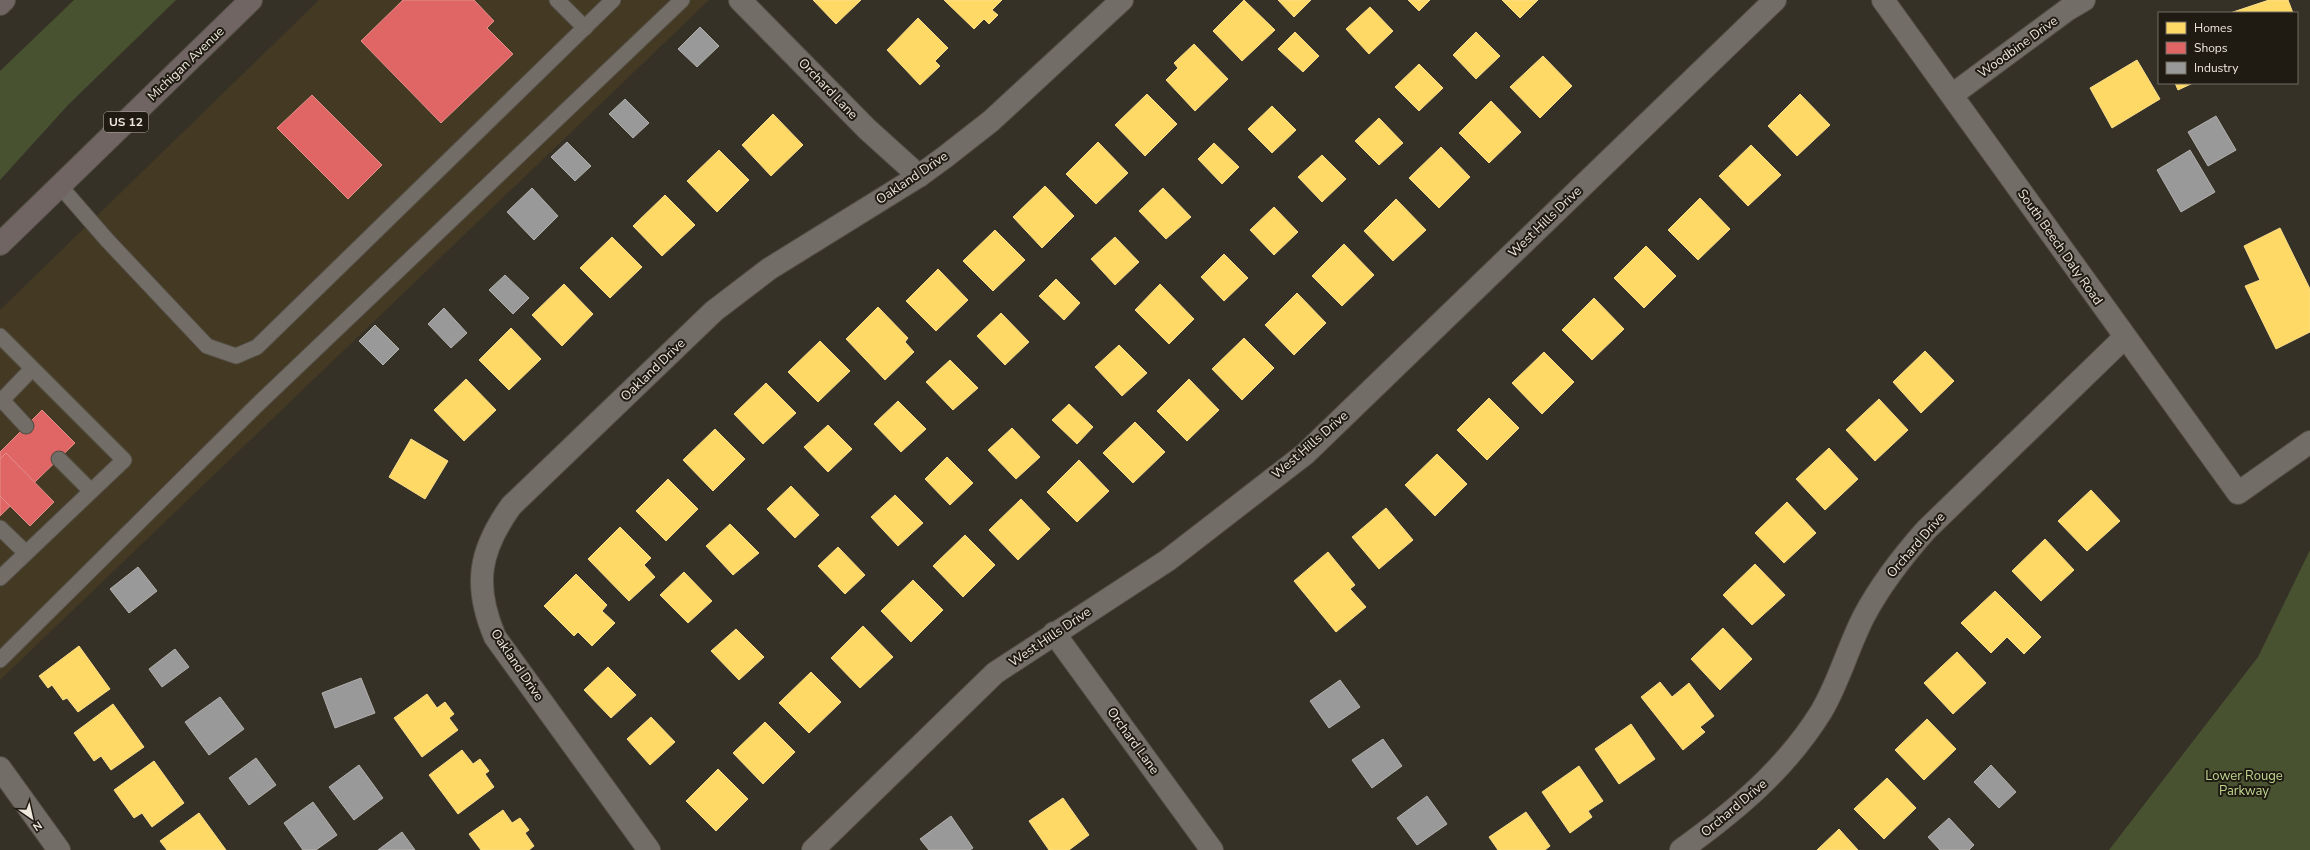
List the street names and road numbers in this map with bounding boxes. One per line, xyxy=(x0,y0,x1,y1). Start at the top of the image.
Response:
street label: Woodbine Drive xyxy=(1974,12,2062,82)
street label: Michigan Avenue xyxy=(144,23,228,105)
street label: Orchard Lane xyxy=(794,54,862,124)
road number: US 12 xyxy=(104,112,148,132)
street label: Oakland Drive xyxy=(872,147,952,209)
street label: West Hills Drive xyxy=(1504,182,1586,262)
street label: South Beech Daly Road xyxy=(2013,185,2107,309)
street label: Oakland Drive xyxy=(617,335,689,405)
street label: West Hills Drive xyxy=(1268,407,1352,483)
street label: Orchard Drive xyxy=(1883,508,1949,582)
street label: West Hills Drive xyxy=(1005,603,1095,671)
street label: Oakland Drive xyxy=(486,625,548,705)
street label: Orchard Lane xyxy=(1103,704,1163,778)
street label: Orchard Drive xyxy=(1697,775,1771,841)

